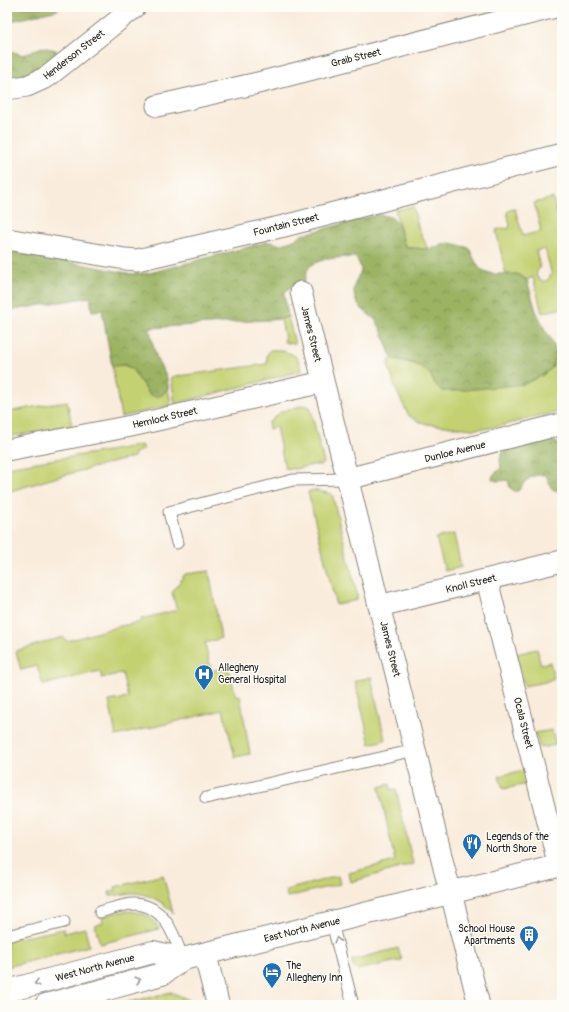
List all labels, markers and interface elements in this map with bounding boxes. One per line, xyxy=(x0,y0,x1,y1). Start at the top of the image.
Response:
street label: Henderson Street xyxy=(41,27,108,83)
street label: Graib Street xyxy=(330,46,383,70)
street label: Fountain Street xyxy=(252,211,321,239)
street label: James Street xyxy=(298,305,324,364)
street label: Hemlock Street xyxy=(132,405,199,431)
street label: Dunloe Avenue xyxy=(423,439,487,465)
street label: Knoll Street xyxy=(445,572,498,596)
street label: James Street xyxy=(377,620,403,679)
place label: Allegheny General Hospital xyxy=(218,662,286,686)
hospital icon: Allegheny General Hospital xyxy=(193,663,215,691)
street label: Ocala Street xyxy=(511,696,535,751)
place label: Legends of the North Shore xyxy=(486,831,549,855)
restaurant icon: Legends of the North Shore xyxy=(461,832,483,860)
street label: East North Avenue xyxy=(263,915,341,945)
place label: School House Apartments xyxy=(458,923,516,947)
building icon: School House Apartments xyxy=(518,924,540,952)
one-way arrow xyxy=(333,937,341,943)
street label: West North Avenue xyxy=(54,952,136,984)
place label: The Allegheny Inn xyxy=(286,960,343,984)
hotel icon: The Allegheny Inn xyxy=(261,961,283,989)
one-way arrow xyxy=(134,976,141,985)
one-way arrow xyxy=(34,978,41,987)

